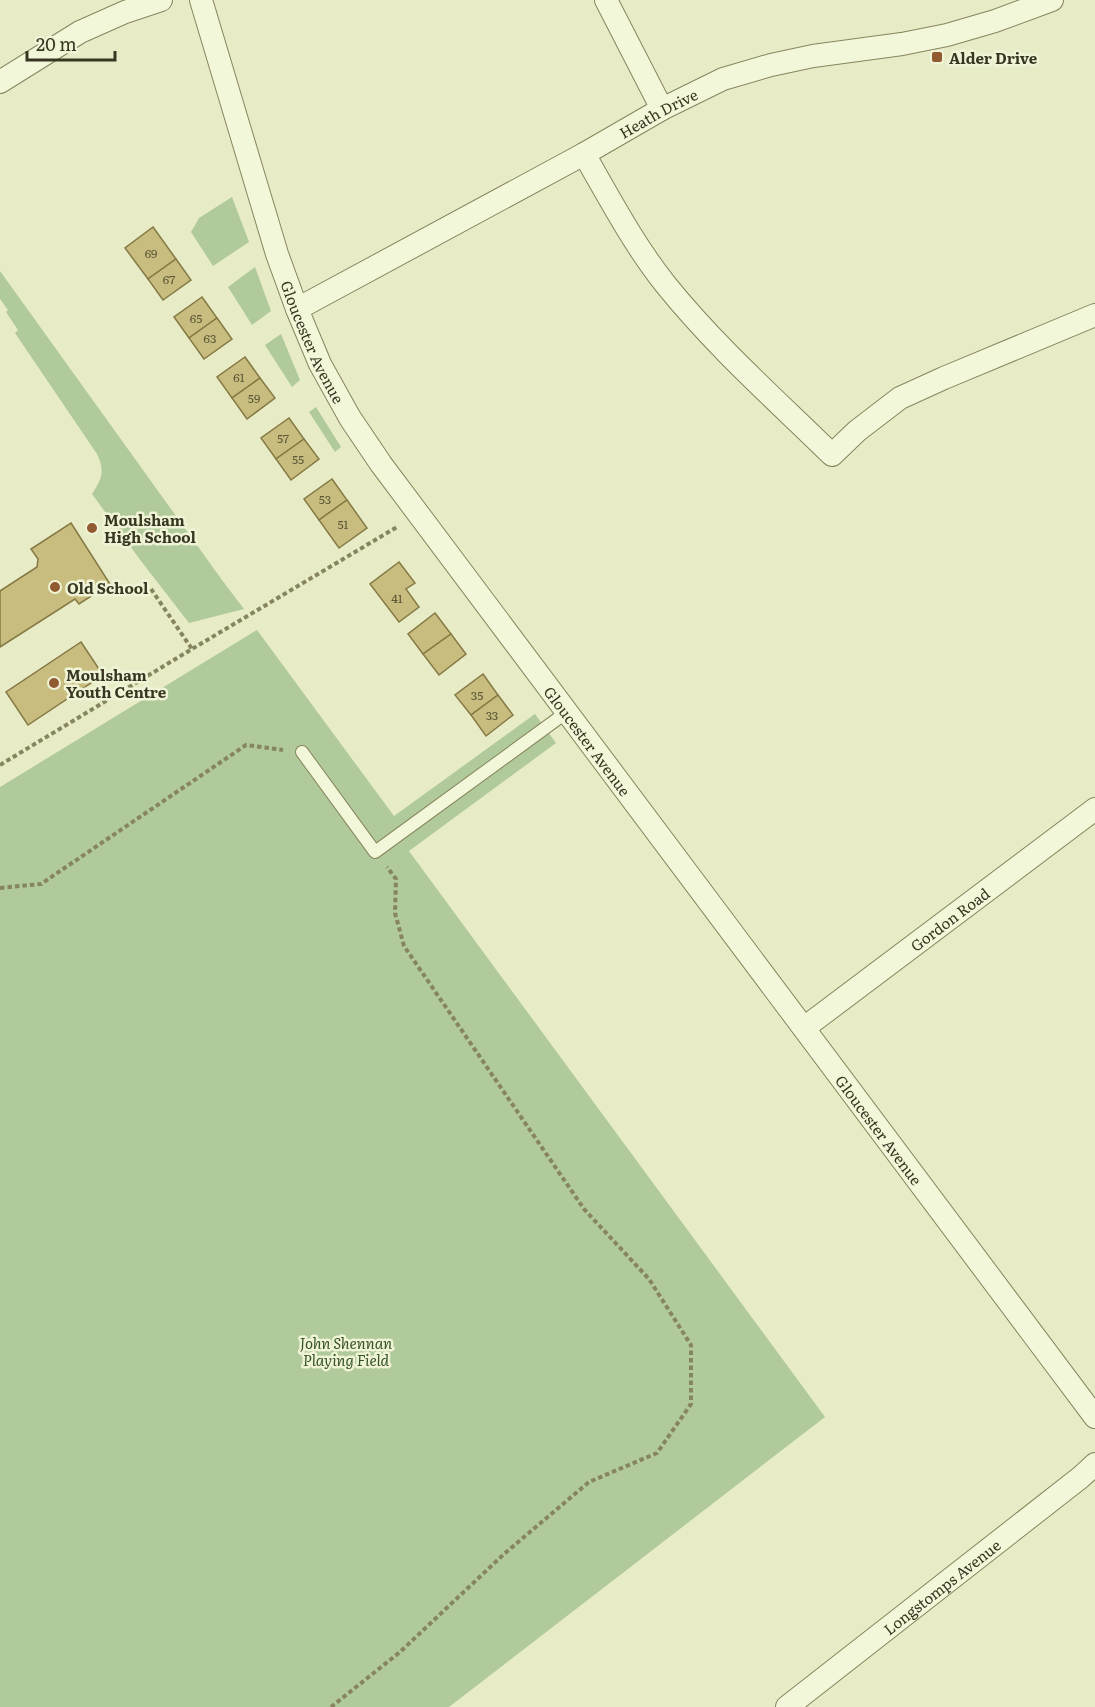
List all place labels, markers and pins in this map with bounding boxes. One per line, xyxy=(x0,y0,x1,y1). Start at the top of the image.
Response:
place label: Alder Drive xyxy=(949,46,1038,69)
marker: Alder Drive xyxy=(930,50,944,64)
place label: Moulsham High School xyxy=(104,508,197,548)
marker: Moulsham High School xyxy=(85,521,99,535)
place label: Old School xyxy=(67,576,149,599)
marker: Old School xyxy=(48,580,62,594)
place label: Moulsham Youth Centre xyxy=(66,663,167,703)
marker: Moulsham Youth Centre xyxy=(47,676,61,690)

